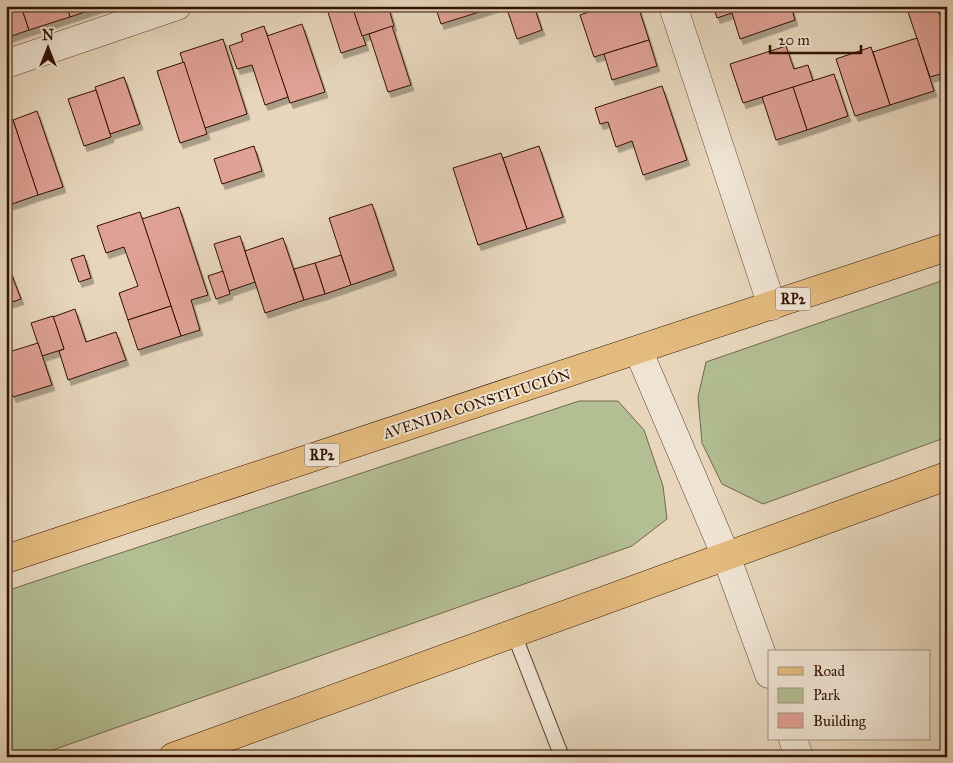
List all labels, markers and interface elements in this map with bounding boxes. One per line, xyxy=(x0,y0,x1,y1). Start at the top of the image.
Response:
north arrow xyxy=(22,22,72,72)
scale bar xyxy=(770,22,862,54)
text: N xyxy=(42,27,54,44)
text: 20 m xyxy=(778,31,810,49)
road number: RP2 xyxy=(776,288,810,310)
street label: AVENIDA CONSTITUCIÓN xyxy=(380,364,573,443)
road number: RP2 xyxy=(304,444,340,466)
legend xyxy=(768,650,930,740)
text: Road xyxy=(813,662,845,680)
text: Park xyxy=(813,686,840,704)
text: Building xyxy=(813,712,867,730)

